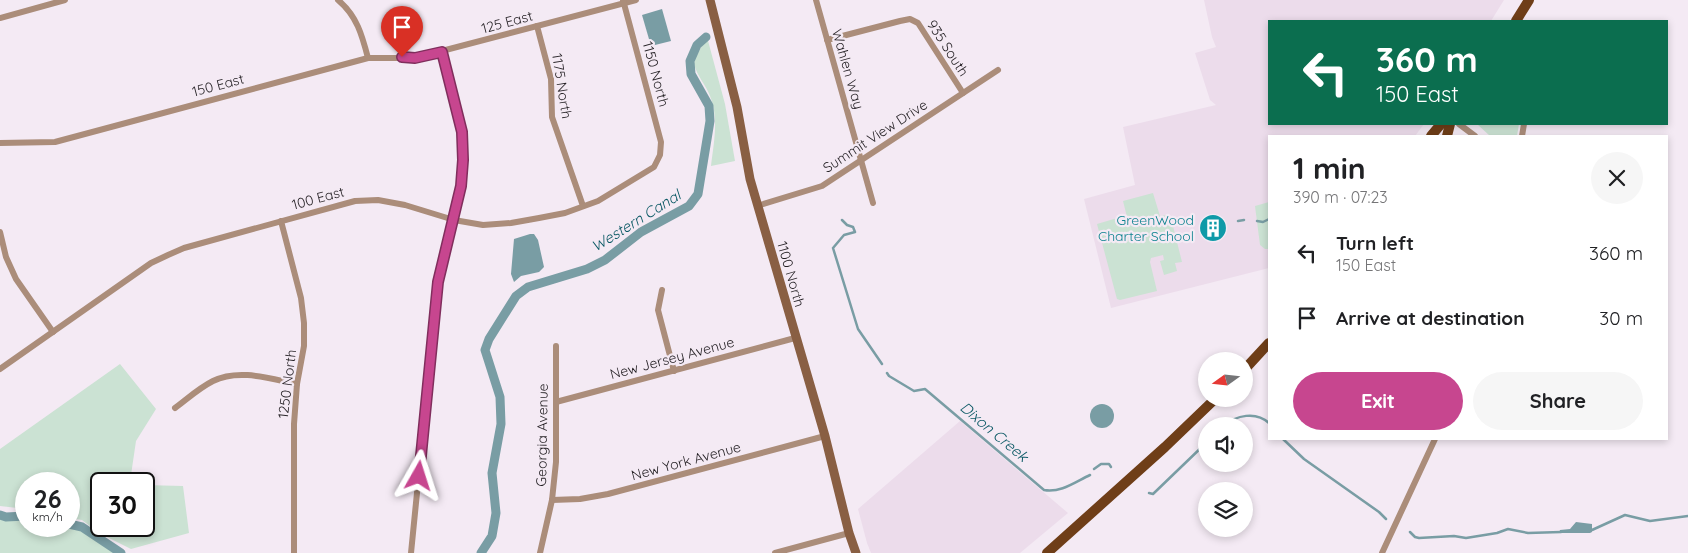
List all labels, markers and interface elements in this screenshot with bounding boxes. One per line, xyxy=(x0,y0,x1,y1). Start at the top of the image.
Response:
pin xyxy=(381,6,423,57)
street label: 125 East xyxy=(479,6,535,37)
icon: arrive xyxy=(388,13,416,41)
street label: 935 South xyxy=(923,16,973,80)
street label: Wahlen Way xyxy=(828,27,868,111)
text: 360 m xyxy=(1376,37,1478,81)
street label: 1150 North xyxy=(639,39,673,109)
icon: left xyxy=(1293,40,1358,105)
street label: 1175 North xyxy=(548,52,576,120)
street label: 150 East xyxy=(190,69,246,101)
text: 150 East xyxy=(1376,80,1459,108)
street label: Summit View Drive xyxy=(819,95,931,177)
text: 1 min xyxy=(1293,149,1366,187)
button: close xyxy=(1591,152,1643,204)
street label: 100 East xyxy=(290,182,346,214)
water label: Western Canal xyxy=(587,185,685,256)
text: 390 m · 07:23 xyxy=(1293,187,1388,207)
place label: GreenWood Charter School xyxy=(1098,211,1194,245)
building icon: GreenWood Charter School xyxy=(1198,213,1228,243)
text: Turn left xyxy=(1336,231,1414,255)
street label: 1100 North xyxy=(773,239,809,309)
icon: left xyxy=(1293,239,1321,267)
text: 360 m xyxy=(1589,241,1643,265)
text: 150 East xyxy=(1336,255,1396,275)
icon: arrive xyxy=(1293,304,1321,332)
text: Arrive at destination xyxy=(1336,306,1525,330)
text: 30 m xyxy=(1599,306,1643,330)
street label: New Jersey Avenue xyxy=(608,333,736,383)
street label: 1250 North xyxy=(274,348,300,420)
north arrow xyxy=(1198,352,1252,408)
map controls xyxy=(1198,352,1253,537)
button: Exit xyxy=(1293,372,1463,430)
button: Share xyxy=(1473,372,1643,430)
street label: Georgia Avenue xyxy=(532,383,552,487)
water label: Dixon Creek xyxy=(956,398,1034,467)
button: sound xyxy=(1198,417,1253,472)
street label: New York Avenue xyxy=(629,438,743,484)
position arrow xyxy=(392,449,444,501)
speed limit sign: 30 xyxy=(90,472,155,537)
button: layers xyxy=(1198,482,1253,537)
text: 26 xyxy=(33,483,62,514)
text: km/h xyxy=(32,509,63,524)

